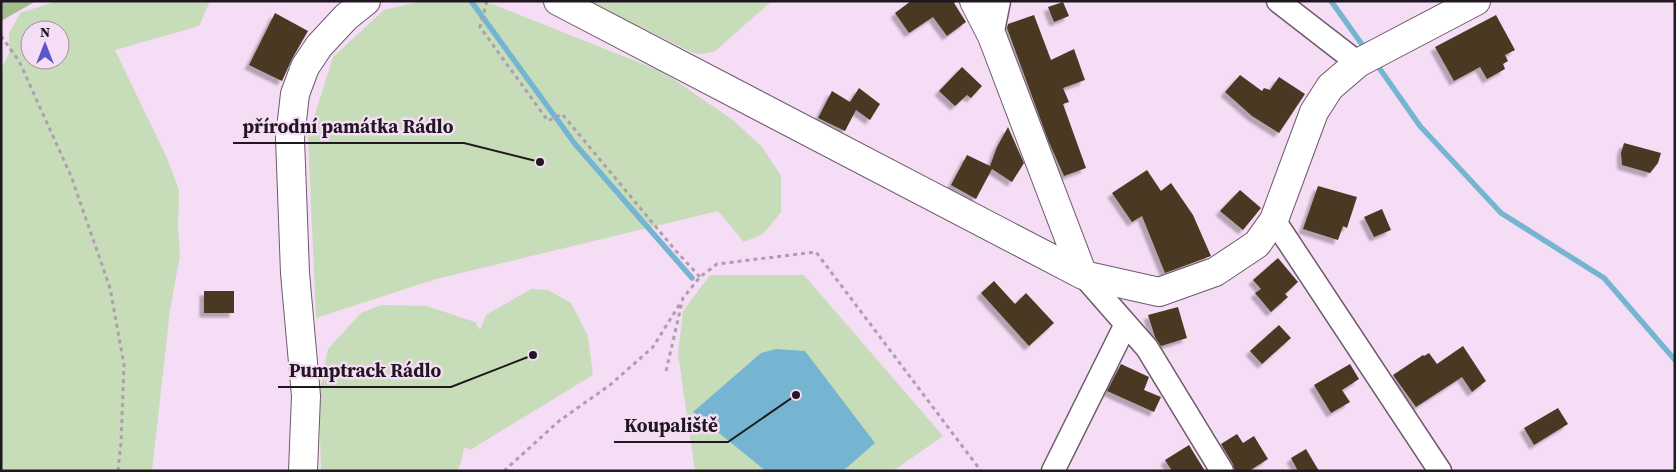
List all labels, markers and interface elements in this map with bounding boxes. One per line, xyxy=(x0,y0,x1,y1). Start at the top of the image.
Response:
north arrow xyxy=(20,20,70,70)
text: N xyxy=(40,22,50,42)
callout: přírodní památka Rádlo xyxy=(233,109,464,143)
text: přírodní památka Rádlo xyxy=(243,113,454,139)
callout: Pumptrack Rádlo xyxy=(278,353,451,387)
text: Pumptrack Rádlo xyxy=(289,357,442,383)
callout: Koupaliště xyxy=(614,408,728,442)
text: Koupaliště xyxy=(624,412,718,438)

